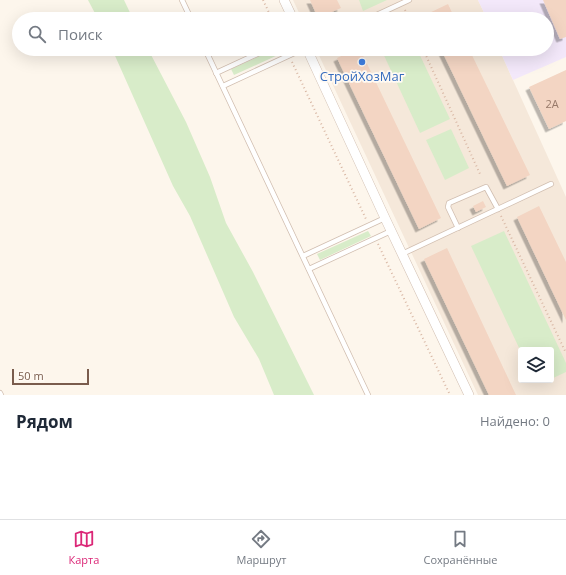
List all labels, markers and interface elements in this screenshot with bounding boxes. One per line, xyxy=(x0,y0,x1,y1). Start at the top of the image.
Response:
search box xyxy=(12,12,554,56)
icon: search xyxy=(26,23,48,45)
text: Поиск xyxy=(58,24,102,44)
marker: СтройХозМаг xyxy=(357,57,367,67)
place label: СтройХозМаг xyxy=(320,67,405,85)
house number: 2А xyxy=(545,96,559,111)
map controls xyxy=(518,347,554,383)
button: layers xyxy=(518,347,554,383)
scale bar xyxy=(12,367,89,386)
text: 50 m xyxy=(18,368,44,383)
text: Рядом xyxy=(16,410,73,433)
text: Найдено: 0 xyxy=(480,412,550,430)
tab: Карта xyxy=(69,528,99,567)
tab: Маршрут xyxy=(237,528,286,567)
tab: Сохранённые xyxy=(424,528,497,567)

